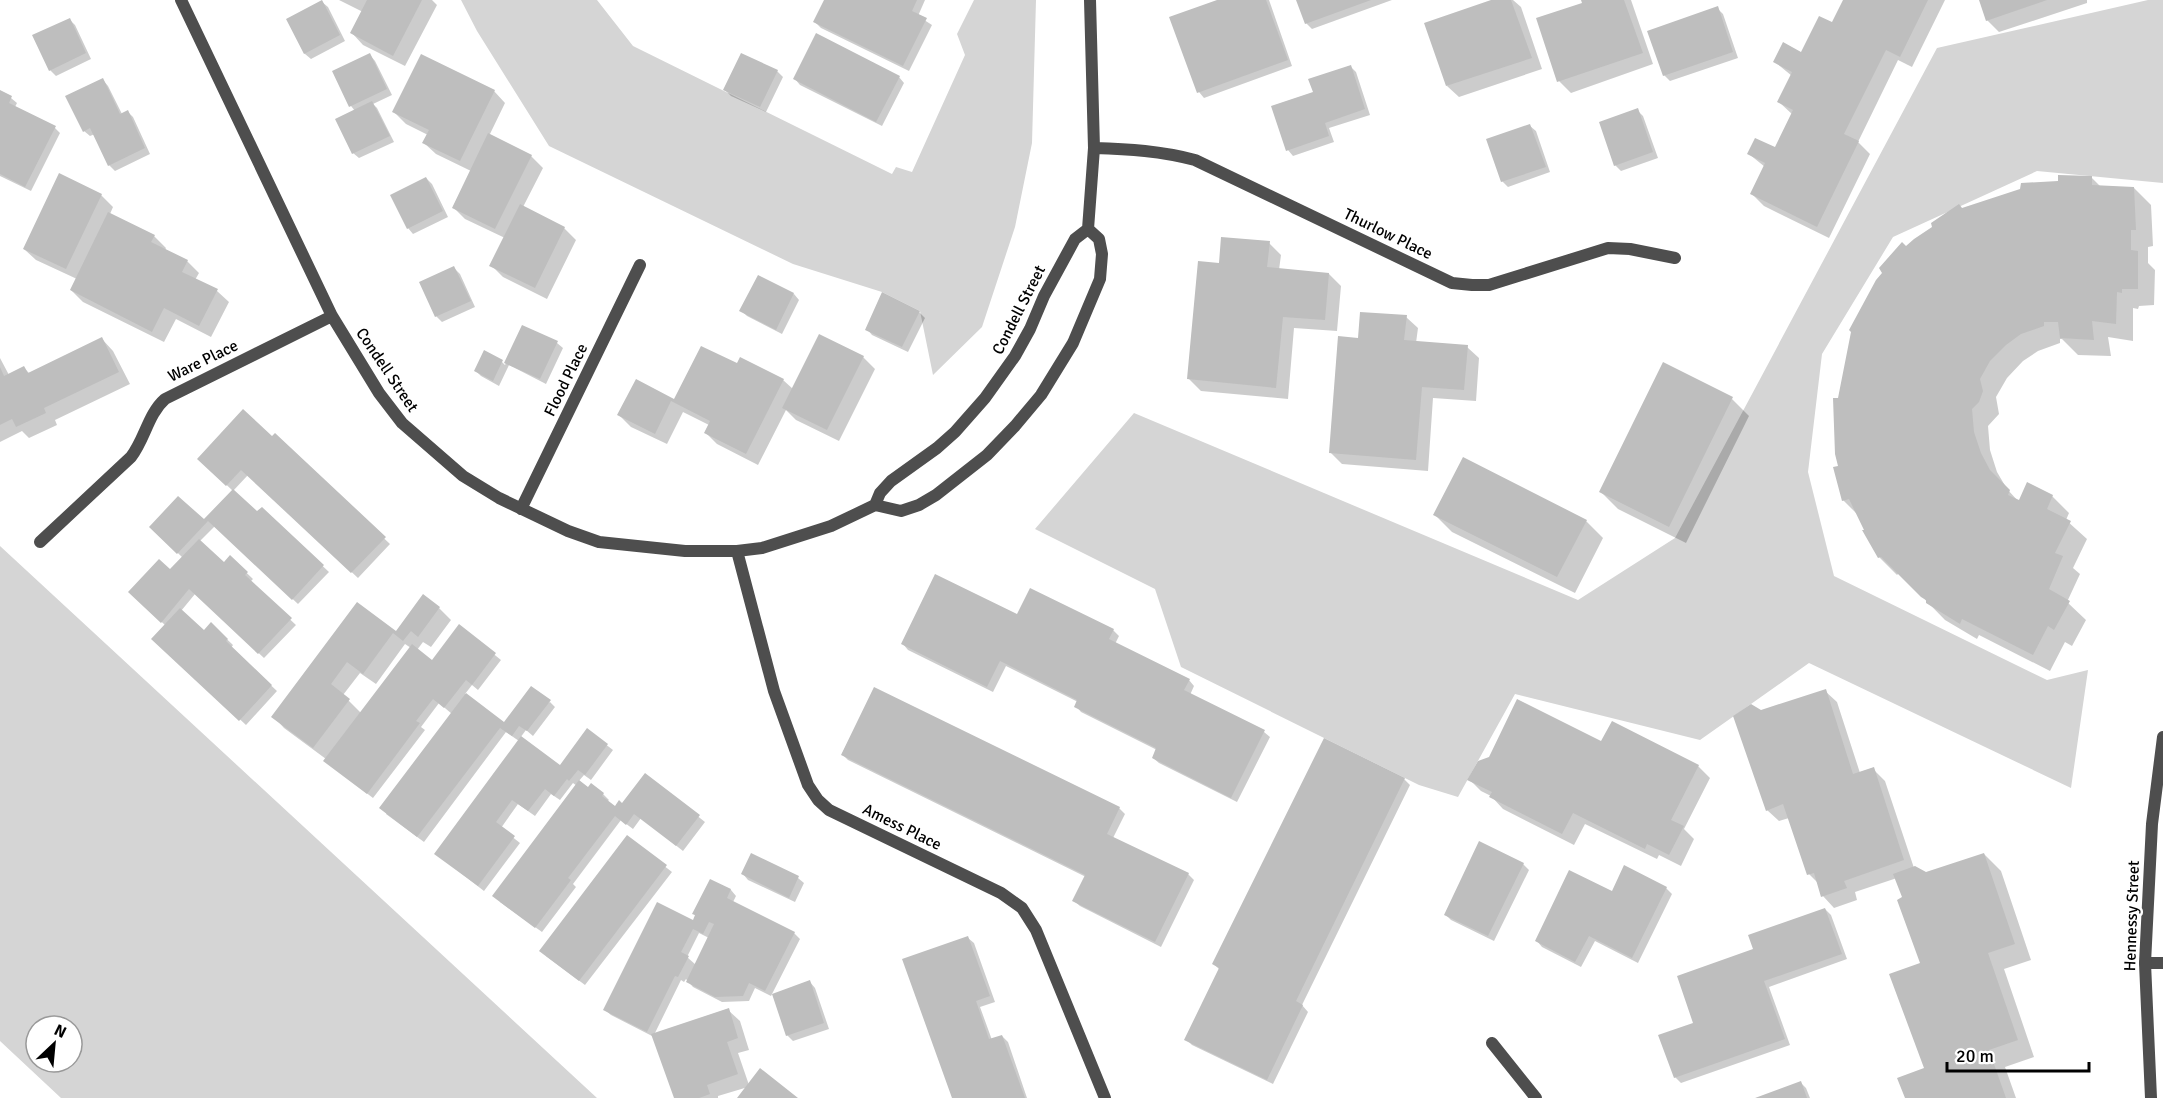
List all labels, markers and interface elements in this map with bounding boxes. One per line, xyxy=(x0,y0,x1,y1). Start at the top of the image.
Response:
street label: Thurlow Place xyxy=(1340,204,1436,264)
street label: Condell Street xyxy=(988,262,1050,358)
street label: Condell Street xyxy=(351,324,423,416)
street label: Ware Place xyxy=(165,335,241,387)
street label: Flood Place xyxy=(540,340,592,420)
street label: Amess Place xyxy=(859,799,945,855)
street label: Hennessy Street xyxy=(2120,860,2144,972)
north arrow xyxy=(24,1014,84,1074)
text: N xyxy=(51,1020,70,1043)
scale bar xyxy=(1947,1035,2090,1073)
text: 20 m xyxy=(1956,1045,1994,1067)

